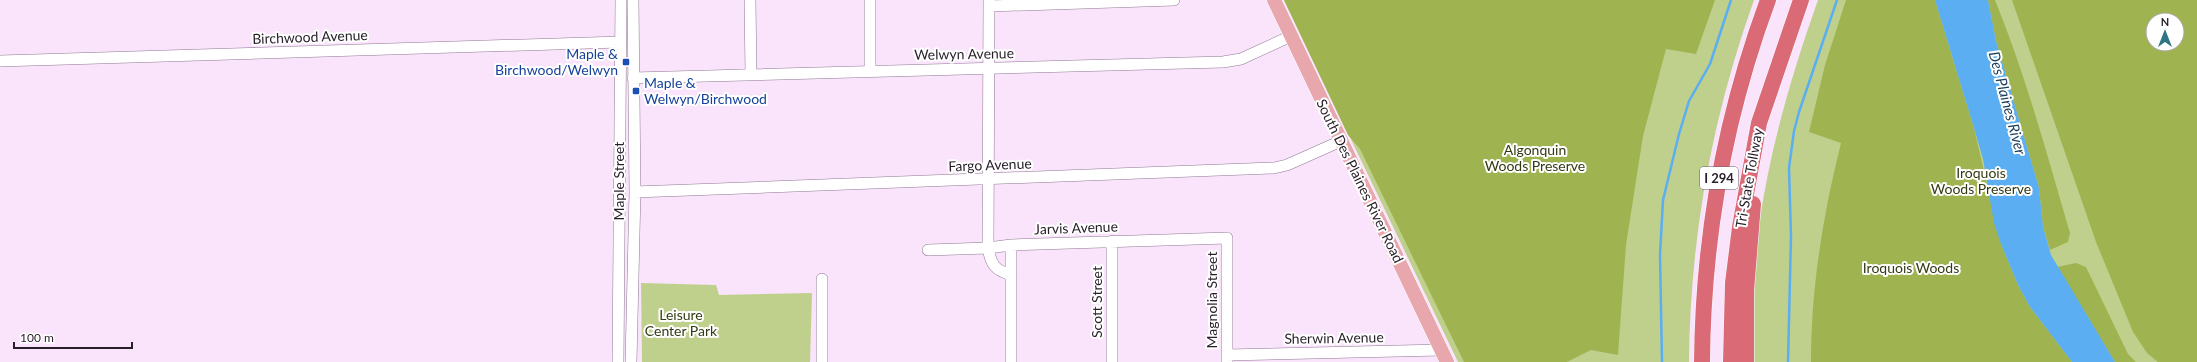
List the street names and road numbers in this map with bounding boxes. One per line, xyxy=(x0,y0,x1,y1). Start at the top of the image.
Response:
street label: Birchwood Avenue xyxy=(252,26,368,47)
street label: Welwyn Avenue xyxy=(914,44,1014,63)
street label: South Des Plaines River Road xyxy=(1313,96,1408,265)
street label: Tri-State Tollway xyxy=(1731,126,1766,229)
street label: Maple Street xyxy=(610,142,627,220)
street label: Fargo Avenue xyxy=(948,155,1032,174)
road number: I 294 xyxy=(1700,167,1738,189)
street label: Jarvis Avenue xyxy=(1034,218,1118,237)
street label: Magnolia Street xyxy=(1203,252,1220,348)
street label: Scott Street xyxy=(1088,266,1105,338)
street label: Sherwin Avenue xyxy=(1284,328,1384,347)

